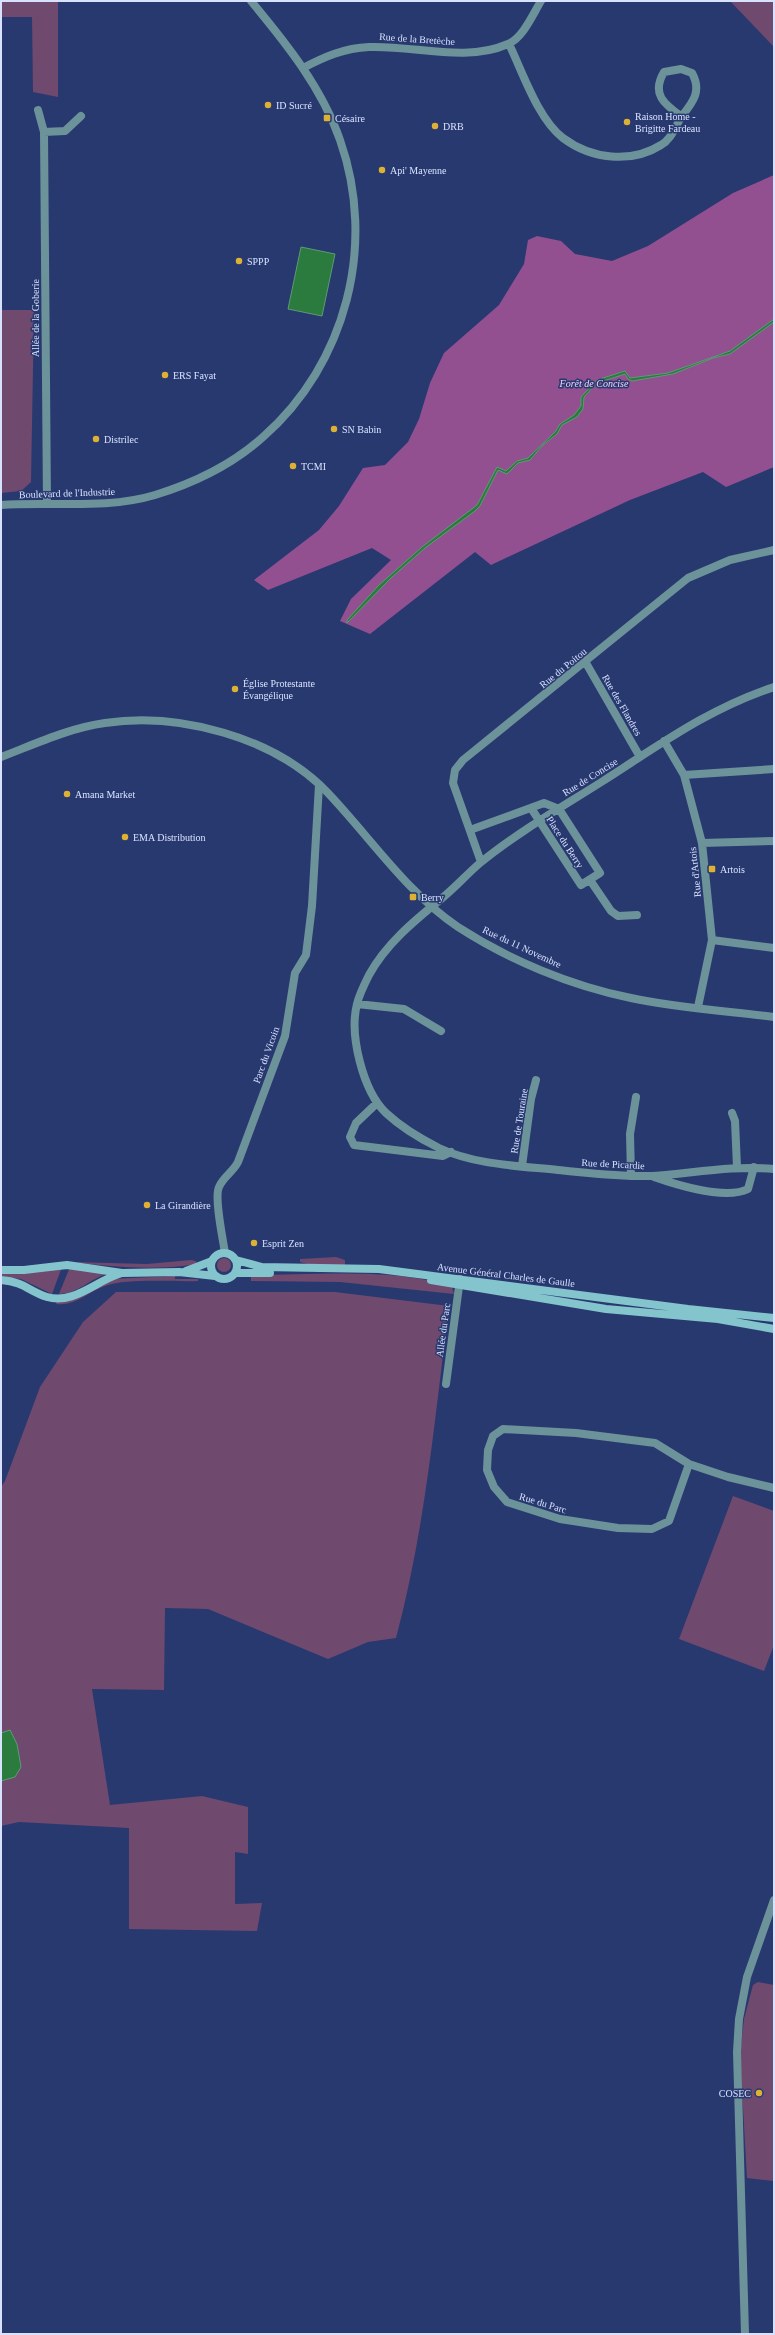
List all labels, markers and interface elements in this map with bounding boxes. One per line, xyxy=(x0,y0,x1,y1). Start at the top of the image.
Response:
street label: Rue de la Bretèche xyxy=(379,31,456,47)
marker: ID Sucré xyxy=(263,100,273,110)
place label: ID Sucré xyxy=(276,100,312,111)
place label: Raison Home - Brigitte Fardeau xyxy=(635,111,700,134)
marker: Césaire xyxy=(322,113,332,123)
place label: Césaire xyxy=(335,113,366,124)
marker: Raison Home - Brigitte Fardeau xyxy=(622,117,632,127)
marker: DRB xyxy=(430,121,440,131)
place label: DRB xyxy=(443,121,464,132)
marker: Api' Mayenne xyxy=(377,165,387,175)
place label: Api' Mayenne xyxy=(390,165,447,176)
marker: SPPP xyxy=(234,256,244,266)
place label: SPPP xyxy=(247,256,270,267)
street label: Allée de la Goberie xyxy=(30,278,41,357)
marker: ERS Fayat xyxy=(160,370,170,380)
place label: ERS Fayat xyxy=(173,370,216,381)
park label: Forêt de Concise xyxy=(559,378,629,389)
marker: SN Babin xyxy=(329,424,339,434)
place label: SN Babin xyxy=(342,424,381,435)
marker: Distrilec xyxy=(91,434,101,444)
place label: Distrilec xyxy=(104,434,139,445)
marker: TCMI xyxy=(288,461,298,471)
place label: TCMI xyxy=(301,461,326,472)
street label: Boulevard de l'Industrie xyxy=(19,486,116,500)
street label: Rue du Poitou xyxy=(537,646,589,690)
street label: Rue des Flandres xyxy=(600,672,644,738)
place label: Église Protestante Évangélique xyxy=(243,678,315,701)
marker: Église Protestante Évangélique xyxy=(230,684,240,694)
street label: Rue de Concise xyxy=(560,755,620,798)
marker: Amana Market xyxy=(62,789,72,799)
place label: Amana Market xyxy=(75,789,135,800)
street label: Place du Berry xyxy=(544,814,586,870)
marker: EMA Distribution xyxy=(120,832,130,842)
place label: EMA Distribution xyxy=(133,832,206,843)
street label: Rue d'Artois xyxy=(687,846,703,898)
marker: Artois xyxy=(707,864,717,874)
place label: Artois xyxy=(720,864,745,875)
marker: Berry xyxy=(408,892,418,902)
place label: Berry xyxy=(421,892,444,903)
street label: Rue du 11 Novembre xyxy=(481,924,564,970)
street label: Parc du Vicoin xyxy=(251,1025,281,1085)
street label: Rue de Touraine xyxy=(508,1087,530,1154)
street label: Rue de Picardie xyxy=(581,1157,645,1171)
marker: La Girandière xyxy=(142,1200,152,1210)
place label: La Girandière xyxy=(155,1200,211,1211)
marker: Esprit Zen xyxy=(249,1238,259,1248)
place label: Esprit Zen xyxy=(262,1238,304,1249)
street label: Avenue Général Charles de Gaulle xyxy=(437,1261,576,1289)
street label: Allée du Parc xyxy=(434,1302,452,1358)
street label: Rue du Parc xyxy=(518,1491,569,1516)
place label: COSEC xyxy=(719,2088,751,2099)
marker: COSEC xyxy=(754,2088,764,2098)

